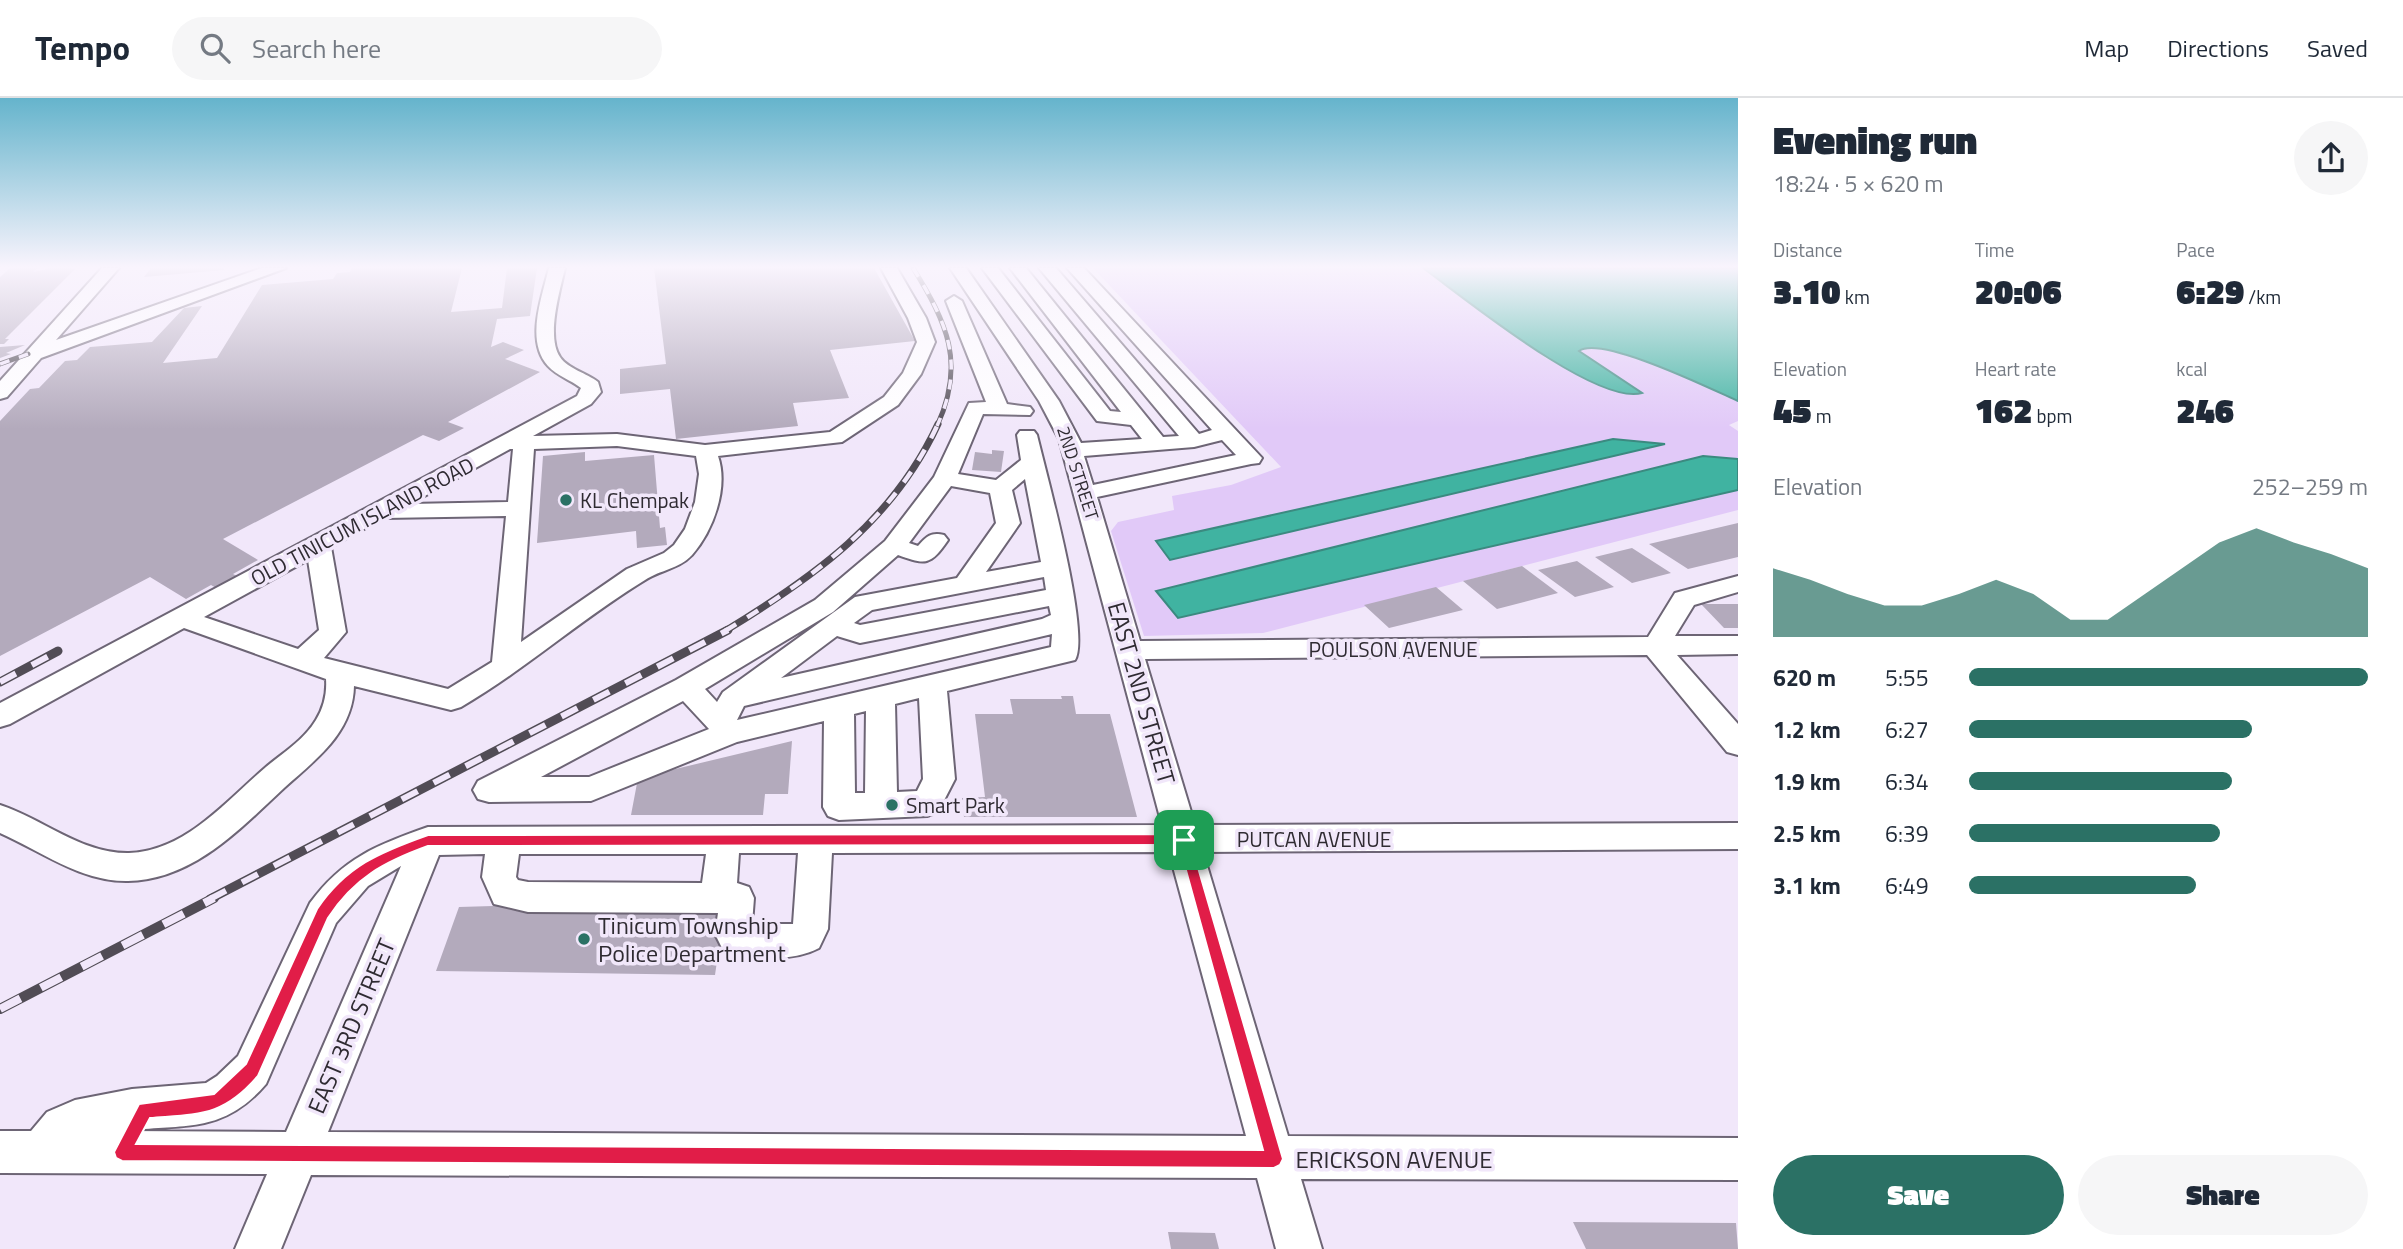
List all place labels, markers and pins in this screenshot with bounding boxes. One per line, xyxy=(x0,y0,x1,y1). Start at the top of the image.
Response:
place label: KL Chempak xyxy=(580,484,689,516)
marker: KL Chempak xyxy=(558,492,574,508)
place label: Smart Park xyxy=(906,789,1005,821)
marker: Smart Park xyxy=(884,797,900,813)
pin xyxy=(1154,810,1214,870)
place label: Tinicum Township Police Department xyxy=(598,907,786,971)
marker: Tinicum Township Police Department xyxy=(576,931,592,947)

